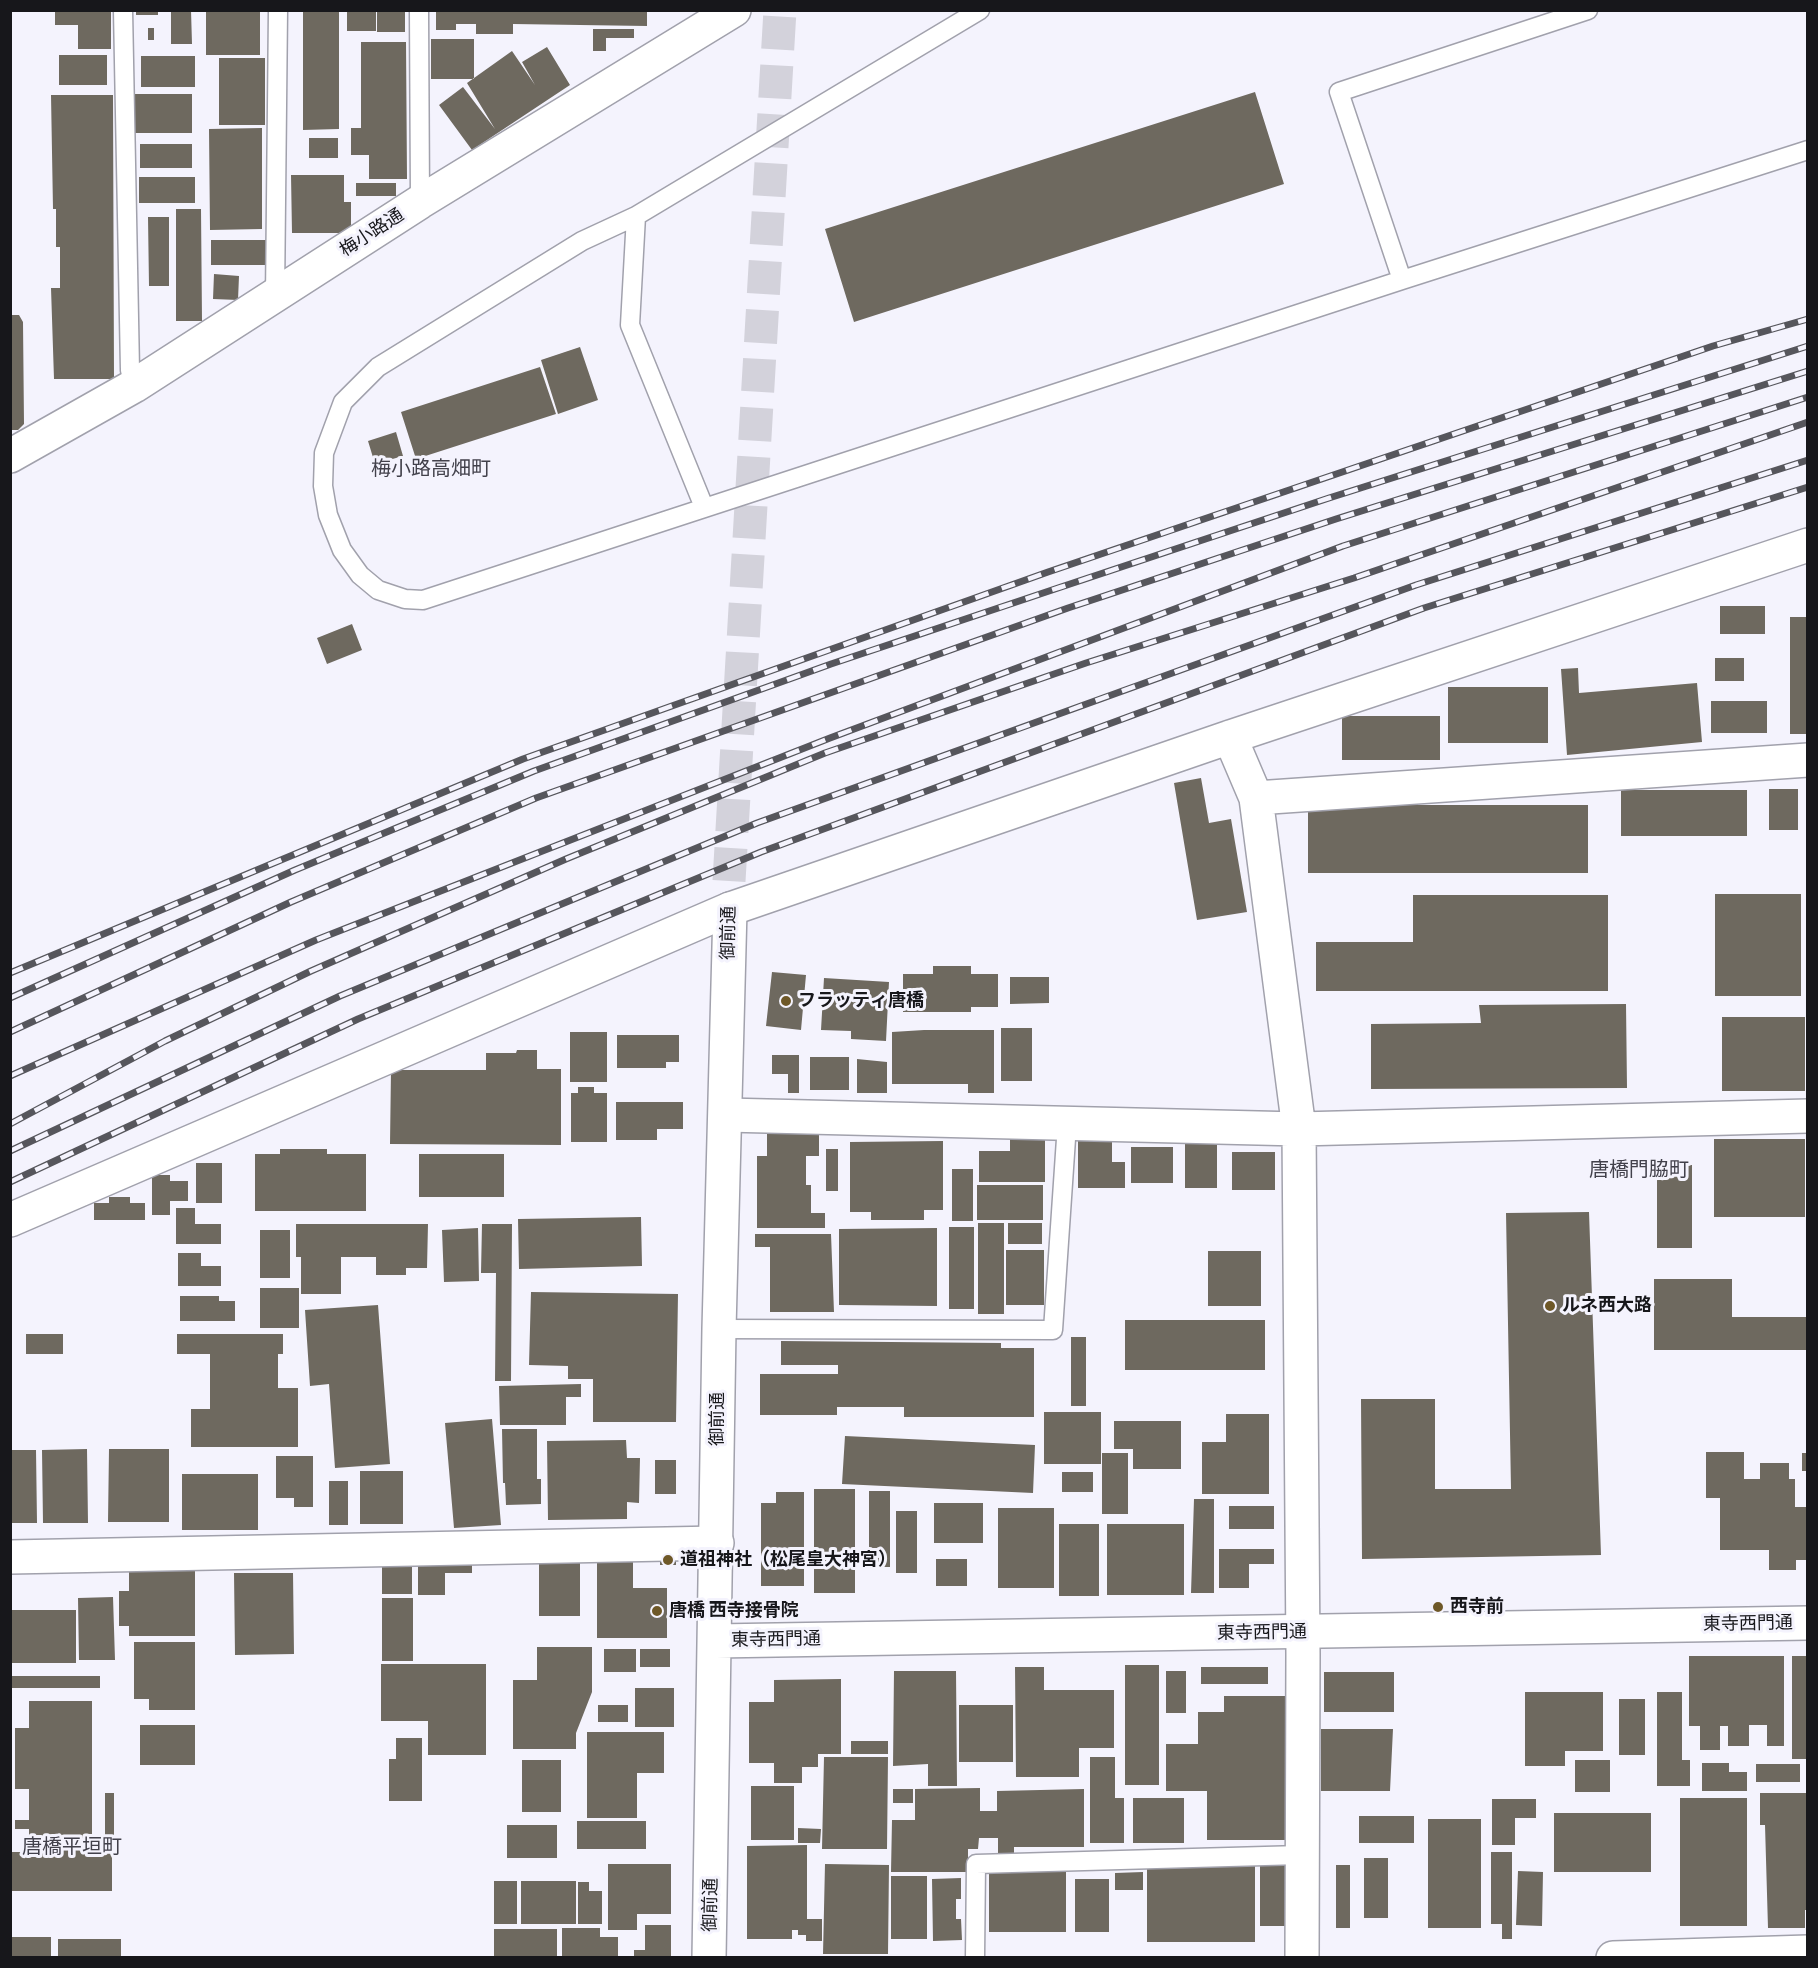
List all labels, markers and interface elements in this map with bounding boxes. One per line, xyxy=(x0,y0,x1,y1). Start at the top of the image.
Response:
street label: 梅小路通 xyxy=(336,204,408,262)
district label: 梅小路高畑町 xyxy=(371,457,491,481)
street label: 御前通 xyxy=(718,906,740,960)
place label: フラッティ唐橋 xyxy=(798,990,924,1012)
marker: フラッティ唐橋 xyxy=(779,994,793,1008)
district label: 唐橋門脇町 xyxy=(1589,1158,1689,1182)
place label: ルネ西大路 xyxy=(1562,1295,1652,1317)
marker: ルネ西大路 xyxy=(1543,1299,1557,1313)
street label: 御前通 xyxy=(707,1392,729,1446)
place label: 道祖神社（松尾皇大神宮） xyxy=(680,1549,896,1571)
marker: 道祖神社（松尾皇大神宮） xyxy=(661,1553,675,1567)
place label: 西寺前 xyxy=(1450,1596,1504,1618)
place label: 唐橋 西寺接骨院 xyxy=(669,1600,799,1622)
marker: 西寺前 xyxy=(1431,1600,1445,1614)
marker: 唐橋 西寺接骨院 xyxy=(650,1604,664,1618)
street label: 東寺西門通 xyxy=(1703,1612,1793,1636)
street label: 東寺西門通 xyxy=(1217,1621,1307,1645)
street label: 東寺西門通 xyxy=(731,1628,821,1652)
district label: 唐橋平垣町 xyxy=(22,1835,122,1859)
street label: 御前通 xyxy=(700,1878,722,1932)

